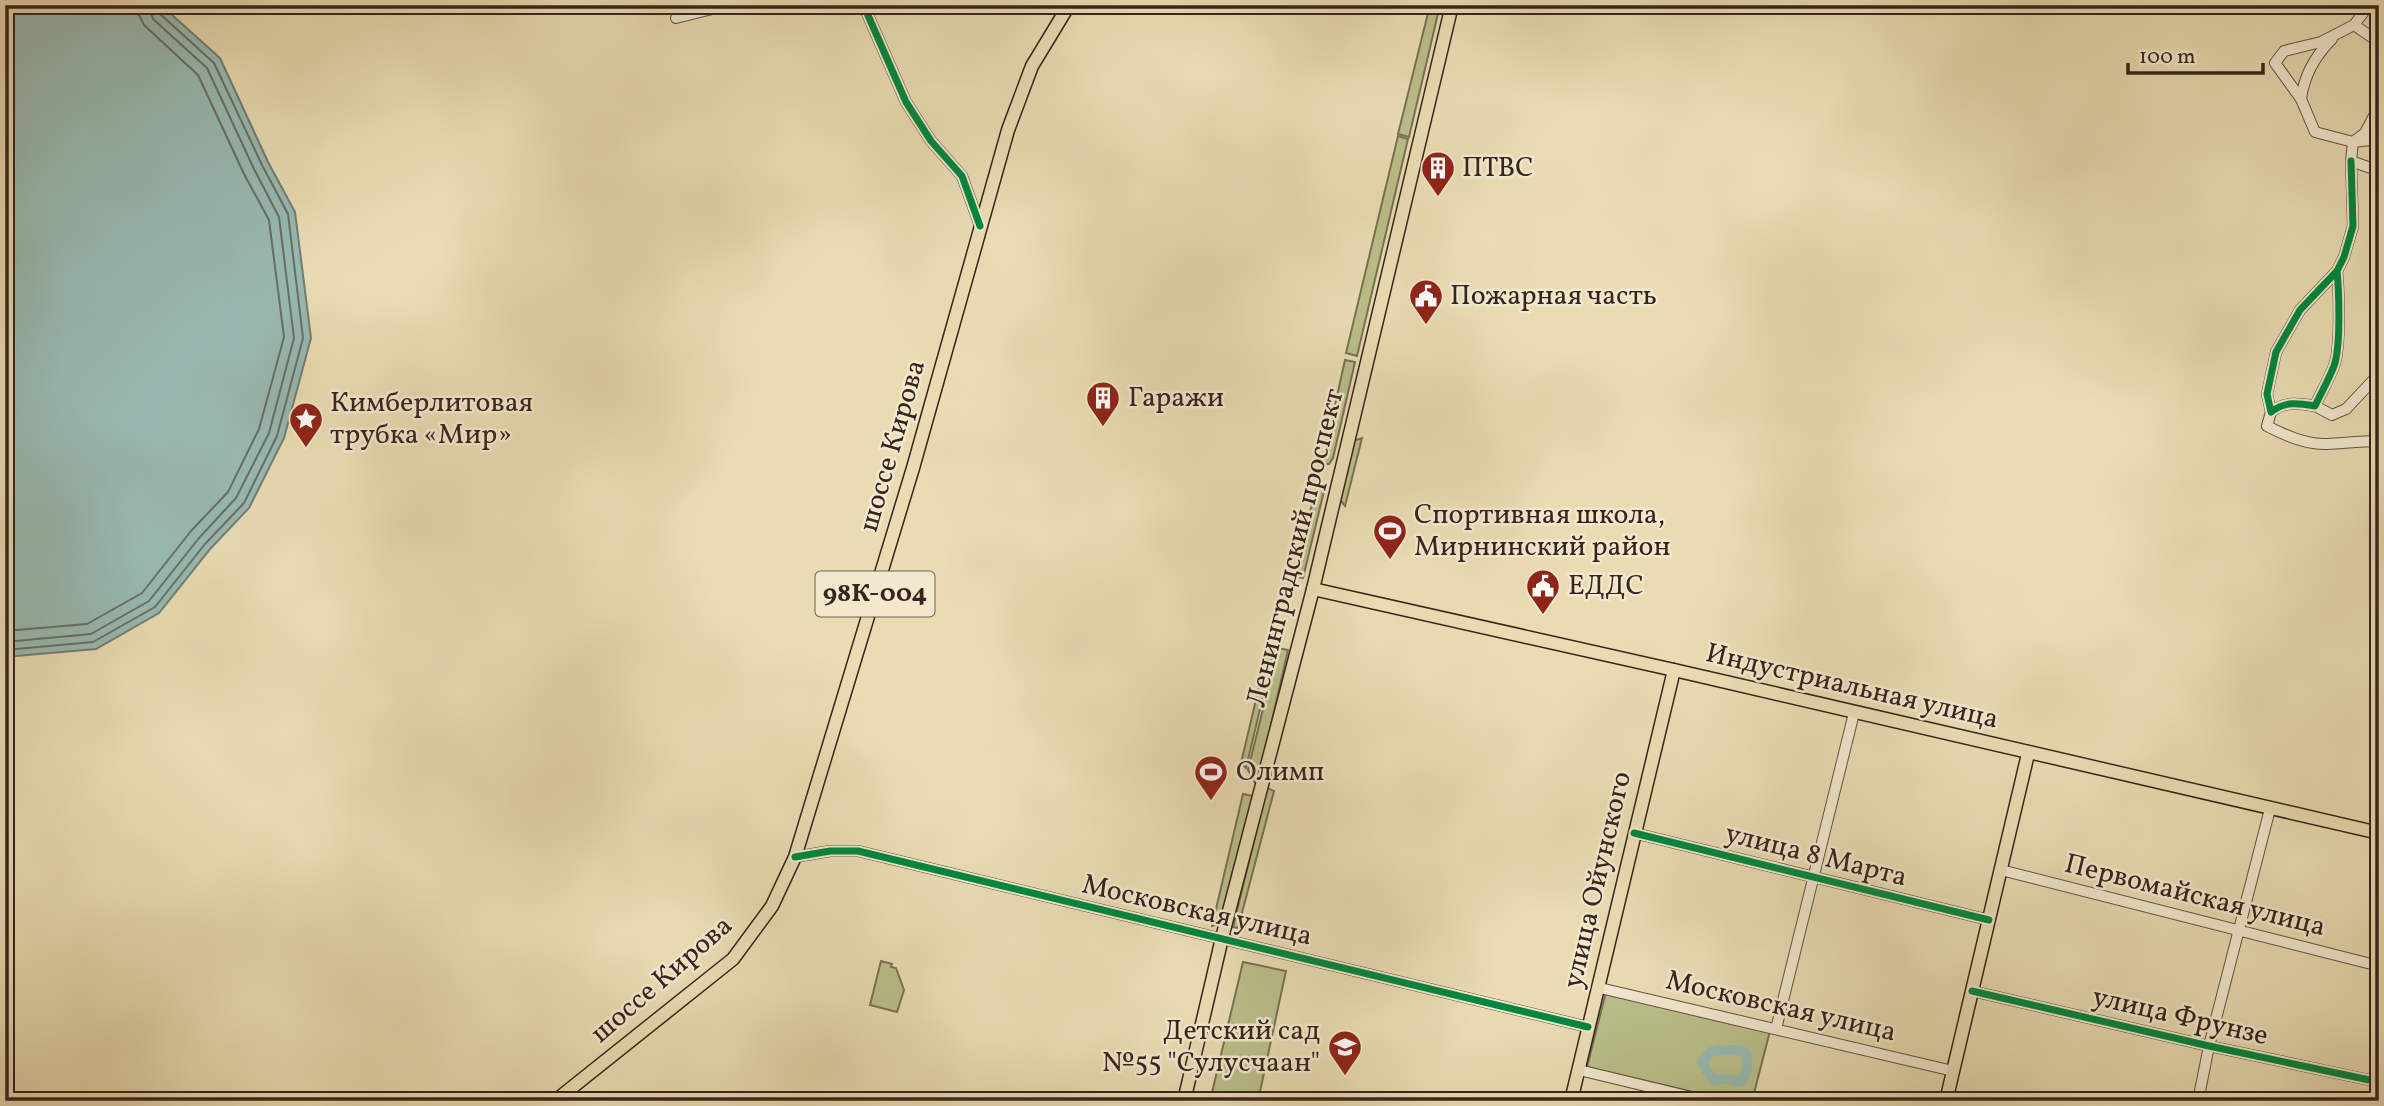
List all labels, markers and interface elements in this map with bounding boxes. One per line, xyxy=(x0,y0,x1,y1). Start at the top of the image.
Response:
scale bar xyxy=(2128,32,2263,76)
text: 100 m xyxy=(2139,43,2196,72)
building icon: ПТВС xyxy=(1419,149,1457,198)
place label: ПТВС xyxy=(1462,149,1533,188)
public building icon: Пожарная часть xyxy=(1407,277,1445,326)
place label: Пожарная часть xyxy=(1450,277,1657,316)
street label: шоссе Кирова xyxy=(850,355,936,537)
building icon: Гаражи xyxy=(1084,379,1122,428)
place label: Гаражи xyxy=(1128,379,1224,418)
place label: Кимберлитовая трубка «Мир» xyxy=(330,384,533,455)
street label: Ленинградский проспект xyxy=(1238,385,1354,711)
place icon: Кимберлитовая трубка «Мир» xyxy=(287,400,325,449)
place label: Спортивная школа, Мирнинский район xyxy=(1414,496,1670,567)
sports icon: Спортивная школа, Мирнинский район xyxy=(1371,512,1409,561)
public building icon: ЕДДС xyxy=(1524,567,1562,616)
place label: ЕДДС xyxy=(1568,567,1644,606)
road number: 98К-004 xyxy=(816,572,934,616)
street label: Индустриальная улица xyxy=(1702,634,2002,740)
sports icon: Олимп xyxy=(1192,753,1230,802)
place label: Олимп xyxy=(1236,753,1324,792)
street label: улица Ойунского xyxy=(1554,768,1642,992)
street label: улица 8 Марта xyxy=(1721,815,1911,897)
street label: Первомайская улица xyxy=(2060,845,2330,947)
street label: Московская улица xyxy=(1078,866,1316,956)
street label: шоссе Кирова xyxy=(582,907,742,1053)
street label: Московская улица xyxy=(1662,962,1900,1052)
street label: улица Фрунзе xyxy=(2088,978,2272,1056)
place label: Детский сад №55 "Сулусчаан" xyxy=(1102,1012,1320,1083)
school or university icon: Детский сад №55 "Сулусчаан" xyxy=(1326,1028,1364,1077)

